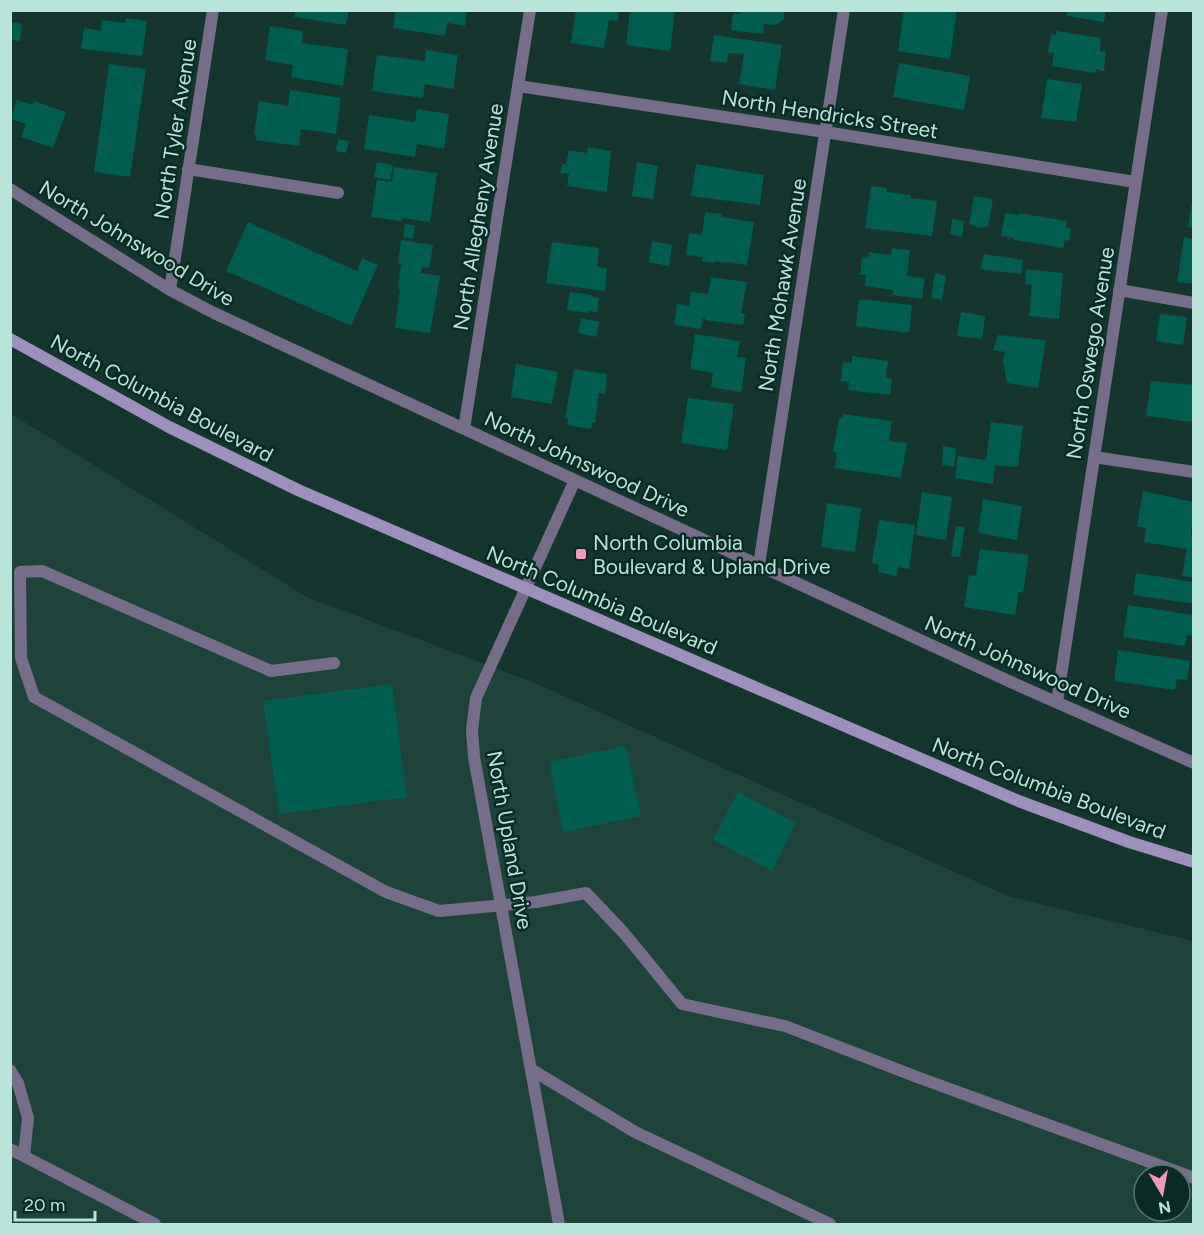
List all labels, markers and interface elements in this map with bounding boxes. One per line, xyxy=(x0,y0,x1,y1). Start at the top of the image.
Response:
street label: North Tyler Avenue xyxy=(148,37,202,221)
street label: North Hendricks Street xyxy=(720,85,940,143)
street label: North Allegheny Avenue xyxy=(448,102,508,332)
street label: North Johnswood Drive xyxy=(35,175,239,311)
street label: North Mohawk Avenue xyxy=(753,177,811,393)
street label: North Oswego Avenue xyxy=(1061,245,1119,461)
street label: North Columbia Boulevard xyxy=(47,329,277,467)
street label: North Johnswood Drive xyxy=(481,405,693,523)
place label: North Columbia Boulevard & Upland Drive xyxy=(593,530,831,579)
street label: North Columbia Boulevard xyxy=(483,540,721,660)
marker: North Columbia Boulevard & Upland Drive xyxy=(574,547,588,561)
street label: North Johnswood Drive xyxy=(921,610,1135,724)
street label: North Columbia Boulevard xyxy=(929,732,1169,844)
street label: North Upland Drive xyxy=(482,749,538,931)
north arrow xyxy=(1132,1163,1192,1223)
scale bar xyxy=(15,1184,94,1222)
text: 20 m xyxy=(24,1194,65,1216)
text: N xyxy=(1157,1197,1172,1218)

